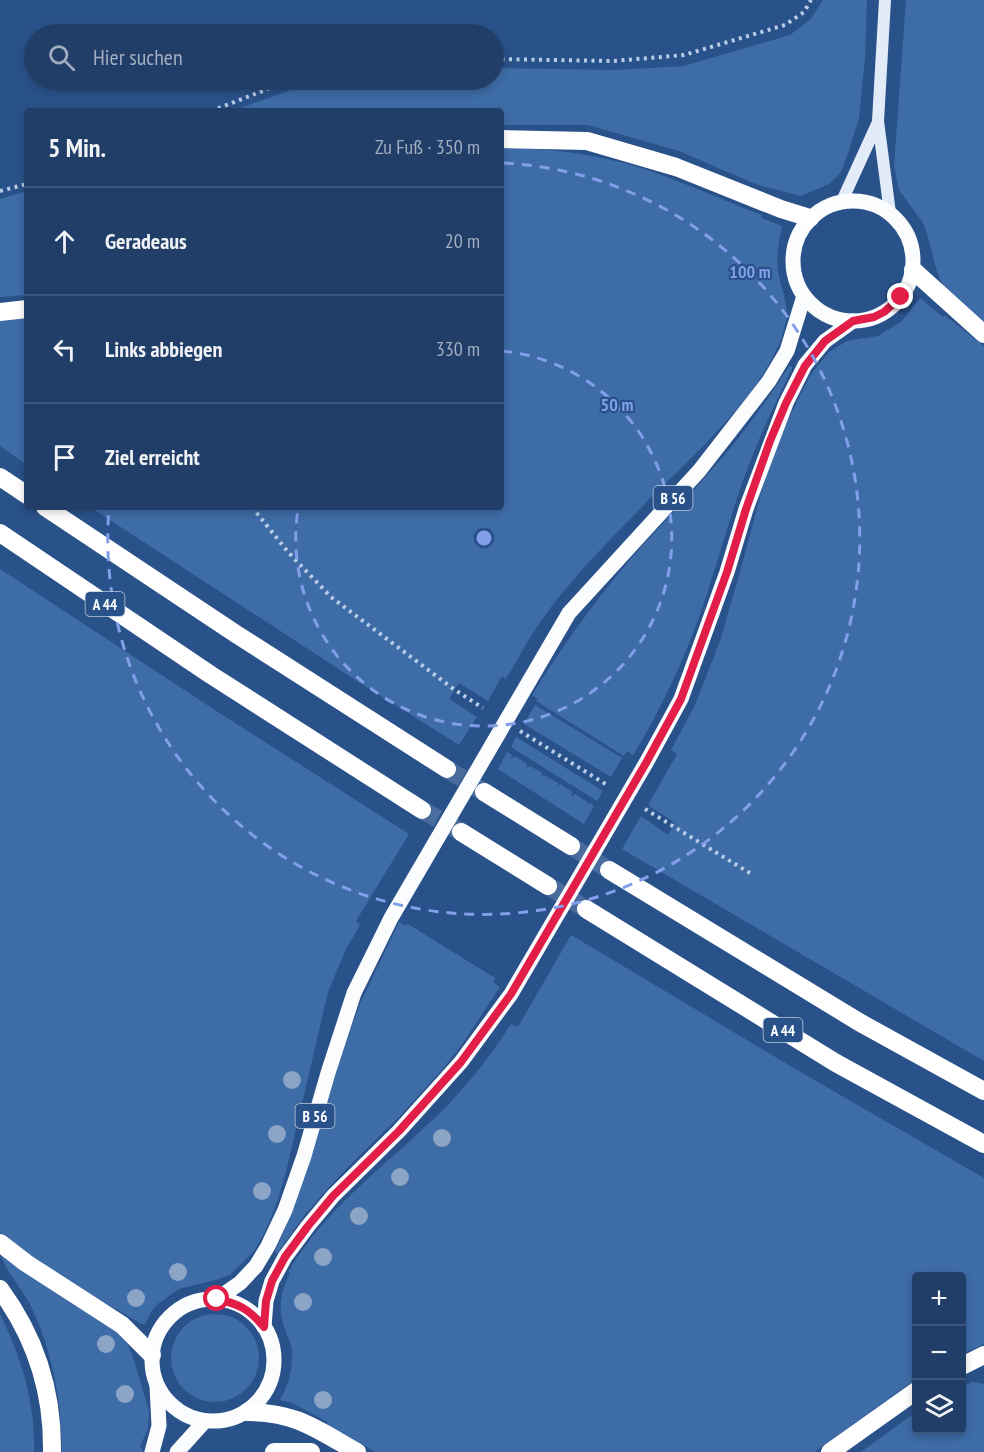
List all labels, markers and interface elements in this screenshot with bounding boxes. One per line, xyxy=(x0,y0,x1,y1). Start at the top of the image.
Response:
search box xyxy=(24,24,504,90)
icon: search xyxy=(45,41,78,74)
text: Hier suchen xyxy=(93,43,183,71)
text: 5 Min. xyxy=(48,131,106,164)
text: Zu Fuß · 350 m xyxy=(375,134,480,160)
icon: ahead xyxy=(48,225,81,258)
text: Geradeaus xyxy=(105,227,187,255)
text: 20 m xyxy=(445,228,480,254)
text: 100 m xyxy=(729,260,771,283)
route end xyxy=(887,283,913,309)
icon: left xyxy=(48,333,81,366)
text: Links abbiegen xyxy=(105,335,222,363)
text: 330 m xyxy=(436,336,480,362)
text: 50 m xyxy=(601,393,633,416)
icon: arrive xyxy=(48,441,81,474)
text: Ziel erreicht xyxy=(105,443,200,471)
road number: B 56 xyxy=(654,486,692,510)
centre of rings xyxy=(474,528,494,548)
road number: A 44 xyxy=(86,592,124,616)
road number: A 44 xyxy=(764,1018,802,1042)
road number: B 56 xyxy=(296,1104,334,1128)
map controls xyxy=(912,1272,966,1434)
button: + xyxy=(912,1272,966,1326)
route start xyxy=(203,1285,229,1311)
button: − xyxy=(912,1326,966,1380)
button: layers xyxy=(912,1380,966,1434)

